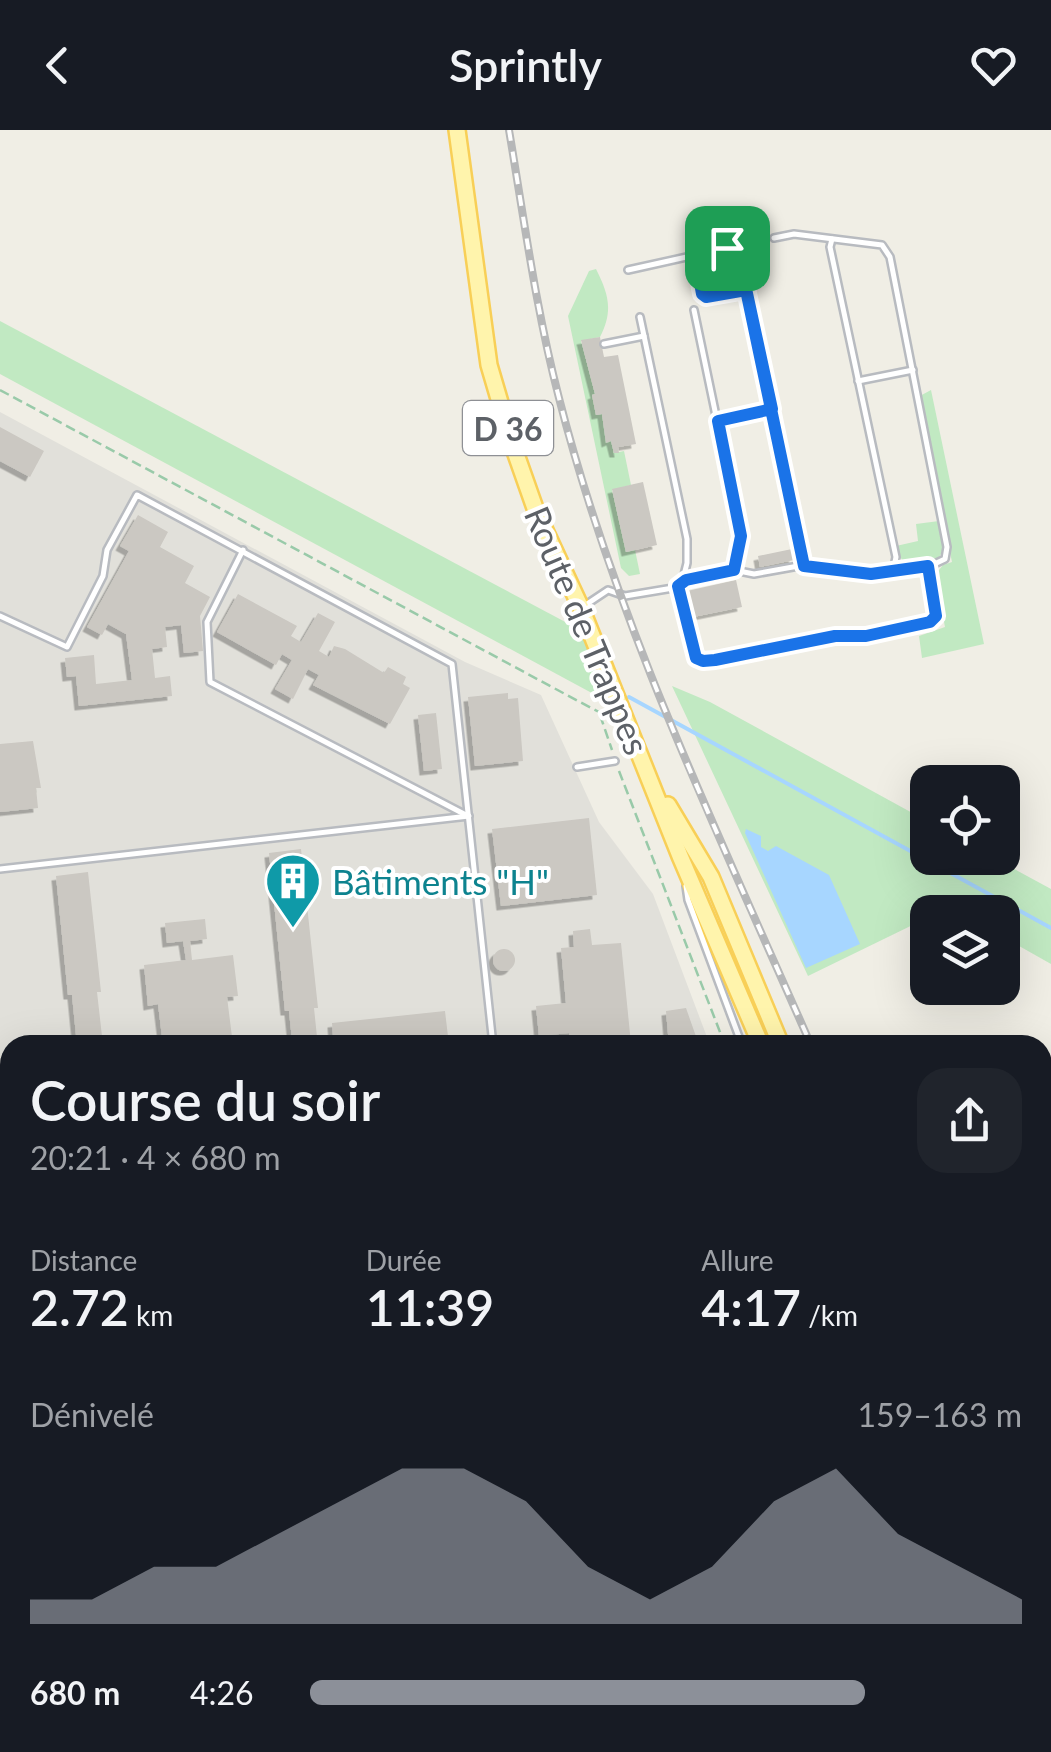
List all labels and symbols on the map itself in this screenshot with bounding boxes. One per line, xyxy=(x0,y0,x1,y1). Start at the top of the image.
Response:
pin xyxy=(685,206,770,291)
road number: D 36 xyxy=(463,401,553,455)
street label: Route de Trappes xyxy=(517,500,659,760)
building icon: Bâtiments "H" xyxy=(263,851,323,930)
place label: Bâtiments "H" xyxy=(332,860,549,902)

